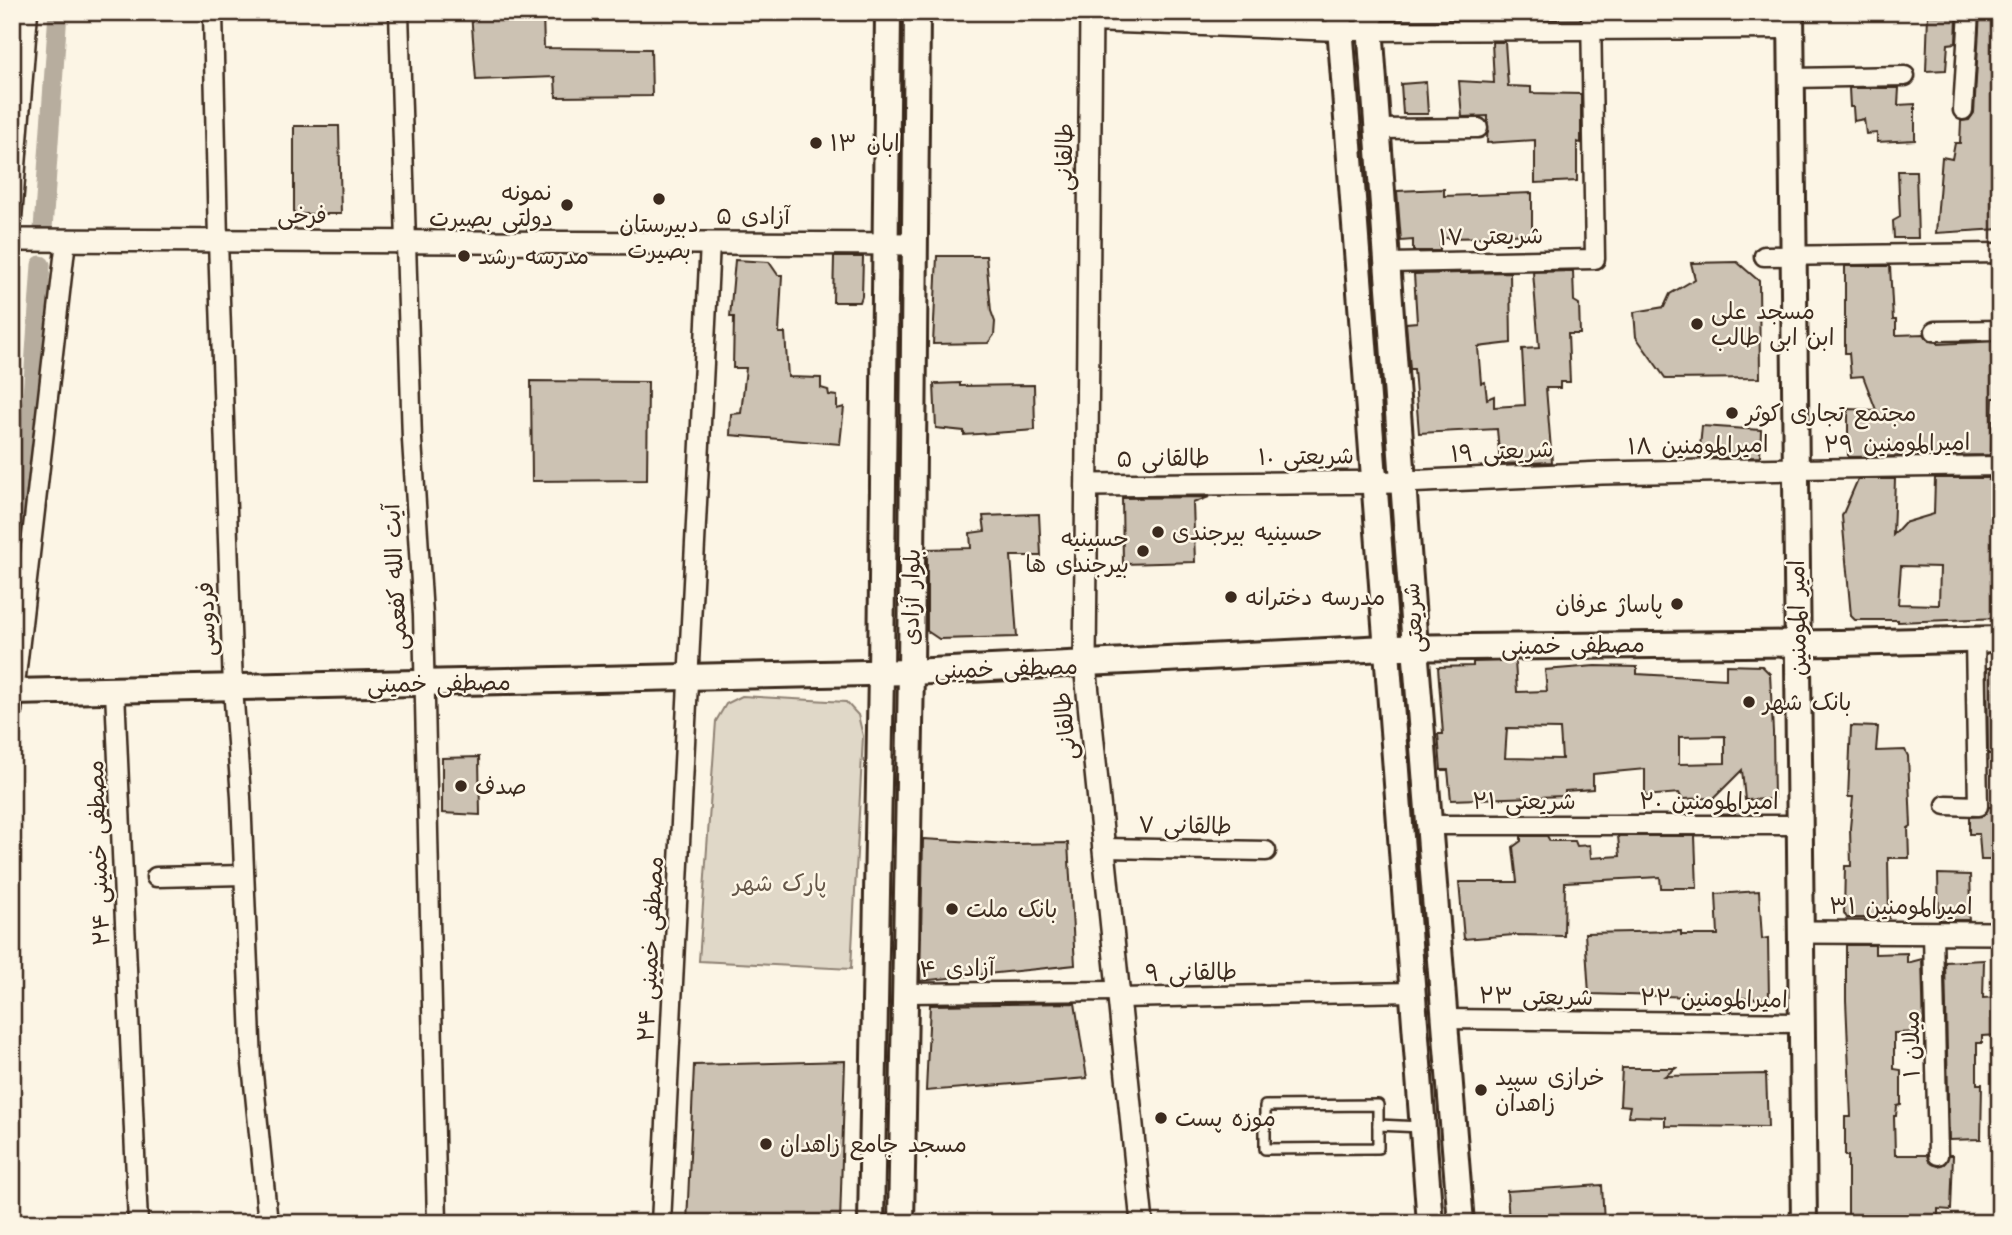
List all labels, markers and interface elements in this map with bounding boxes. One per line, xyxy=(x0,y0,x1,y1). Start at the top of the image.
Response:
street label: طالقانی xyxy=(1048,123,1082,191)
place label: ۱۳ ابان xyxy=(830,128,900,160)
marker: ۱۳ ابان xyxy=(808,135,824,151)
place label: نمونه دولتی بصیرت xyxy=(429,177,553,235)
marker: دبیرستان بصیرت xyxy=(651,191,667,207)
marker: نمونه دولتی بصیرت xyxy=(559,197,575,213)
street label: فرخی xyxy=(277,200,327,232)
street label: آزادی ۵ xyxy=(716,201,791,233)
place label: دبیرستان بصیرت xyxy=(619,209,699,267)
street label: شریعتی ۱۷ xyxy=(1439,220,1543,254)
place label: مدرسه رشد xyxy=(478,241,589,273)
marker: مدرسه رشد xyxy=(456,248,472,264)
place label: مسجد علی ابن ابی طالب xyxy=(1711,296,1834,354)
marker: مسجد علی ابن ابی طالب xyxy=(1689,316,1705,332)
place label: مجتمع تجاری کوثر xyxy=(1744,398,1916,430)
marker: مجتمع تجاری کوثر xyxy=(1724,405,1740,421)
street label: امیرالمومنین ۲۹ xyxy=(1824,427,1970,461)
street label: امیرالمومنین ۱۸ xyxy=(1627,429,1769,463)
street label: شریعتی ۱۹ xyxy=(1450,433,1554,471)
street label: شریعتی ۱۰ xyxy=(1258,440,1354,474)
street label: طالقانی ۵ xyxy=(1116,442,1210,476)
street label: آیت الله کفعمی xyxy=(376,501,416,651)
place label: حسینیه بیرجندی xyxy=(1172,517,1323,549)
place label: حسینیه بیرجندی ها xyxy=(1025,523,1129,581)
marker: حسینیه بیرجندی xyxy=(1150,524,1166,540)
marker: حسینیه بیرجندی ها xyxy=(1135,543,1151,559)
street label: بلوار آزادی xyxy=(895,548,929,646)
street label: امیر المومنین xyxy=(1781,560,1815,676)
street label: فردوسی xyxy=(190,581,224,657)
place label: مدرسه دخترانه xyxy=(1245,582,1385,614)
street label: شریعتی xyxy=(1396,582,1432,654)
marker: مدرسه دخترانه xyxy=(1223,589,1239,605)
place label: پاساژ عرفان xyxy=(1555,589,1663,621)
marker: پاساژ عرفان xyxy=(1669,596,1685,612)
street label: مصطفی خمینی xyxy=(1501,629,1645,663)
street label: مصطفی خمینی xyxy=(934,651,1078,687)
street label: مصطفی خمینی xyxy=(367,667,511,701)
place label: بانک شهر xyxy=(1761,687,1852,719)
street label: طالقانی xyxy=(1047,690,1085,762)
marker: بانک شهر xyxy=(1741,694,1757,710)
street label: مصطفی خمینی ۲۴ xyxy=(80,760,118,946)
place label: صدف xyxy=(475,771,527,803)
marker: صدف xyxy=(453,778,469,794)
street label: شریعتی ۲۱ xyxy=(1472,786,1576,818)
street label: امیرالمومنین ۲۰ xyxy=(1639,786,1779,818)
street label: طالقانی ۷ xyxy=(1138,809,1232,843)
street label: مصطفی خمینی ۲۴ xyxy=(630,855,672,1043)
park label: پارک شهر xyxy=(731,868,827,900)
street label: امیرالمومنین ۳۱ xyxy=(1829,891,1973,923)
place label: بانک ملت xyxy=(966,894,1057,926)
marker: بانک ملت xyxy=(944,901,960,917)
street label: آزادی ۴ xyxy=(919,952,996,986)
street label: طالقانی ۹ xyxy=(1145,956,1237,990)
street label: شریعتی ۲۳ xyxy=(1479,980,1593,1014)
street label: امیرالمومنین ۲۲ xyxy=(1640,982,1788,1016)
street label: میلان ۱ xyxy=(1895,1010,1929,1078)
place label: خرازی سپید زاهدان xyxy=(1495,1062,1605,1120)
marker: خرازی سپید زاهدان xyxy=(1473,1082,1489,1098)
place label: موزه پست xyxy=(1175,1103,1276,1135)
marker: موزه پست xyxy=(1153,1110,1169,1126)
place label: مسجد جامع زاهدان xyxy=(780,1129,967,1161)
marker: مسجد جامع زاهدان xyxy=(758,1136,774,1152)

